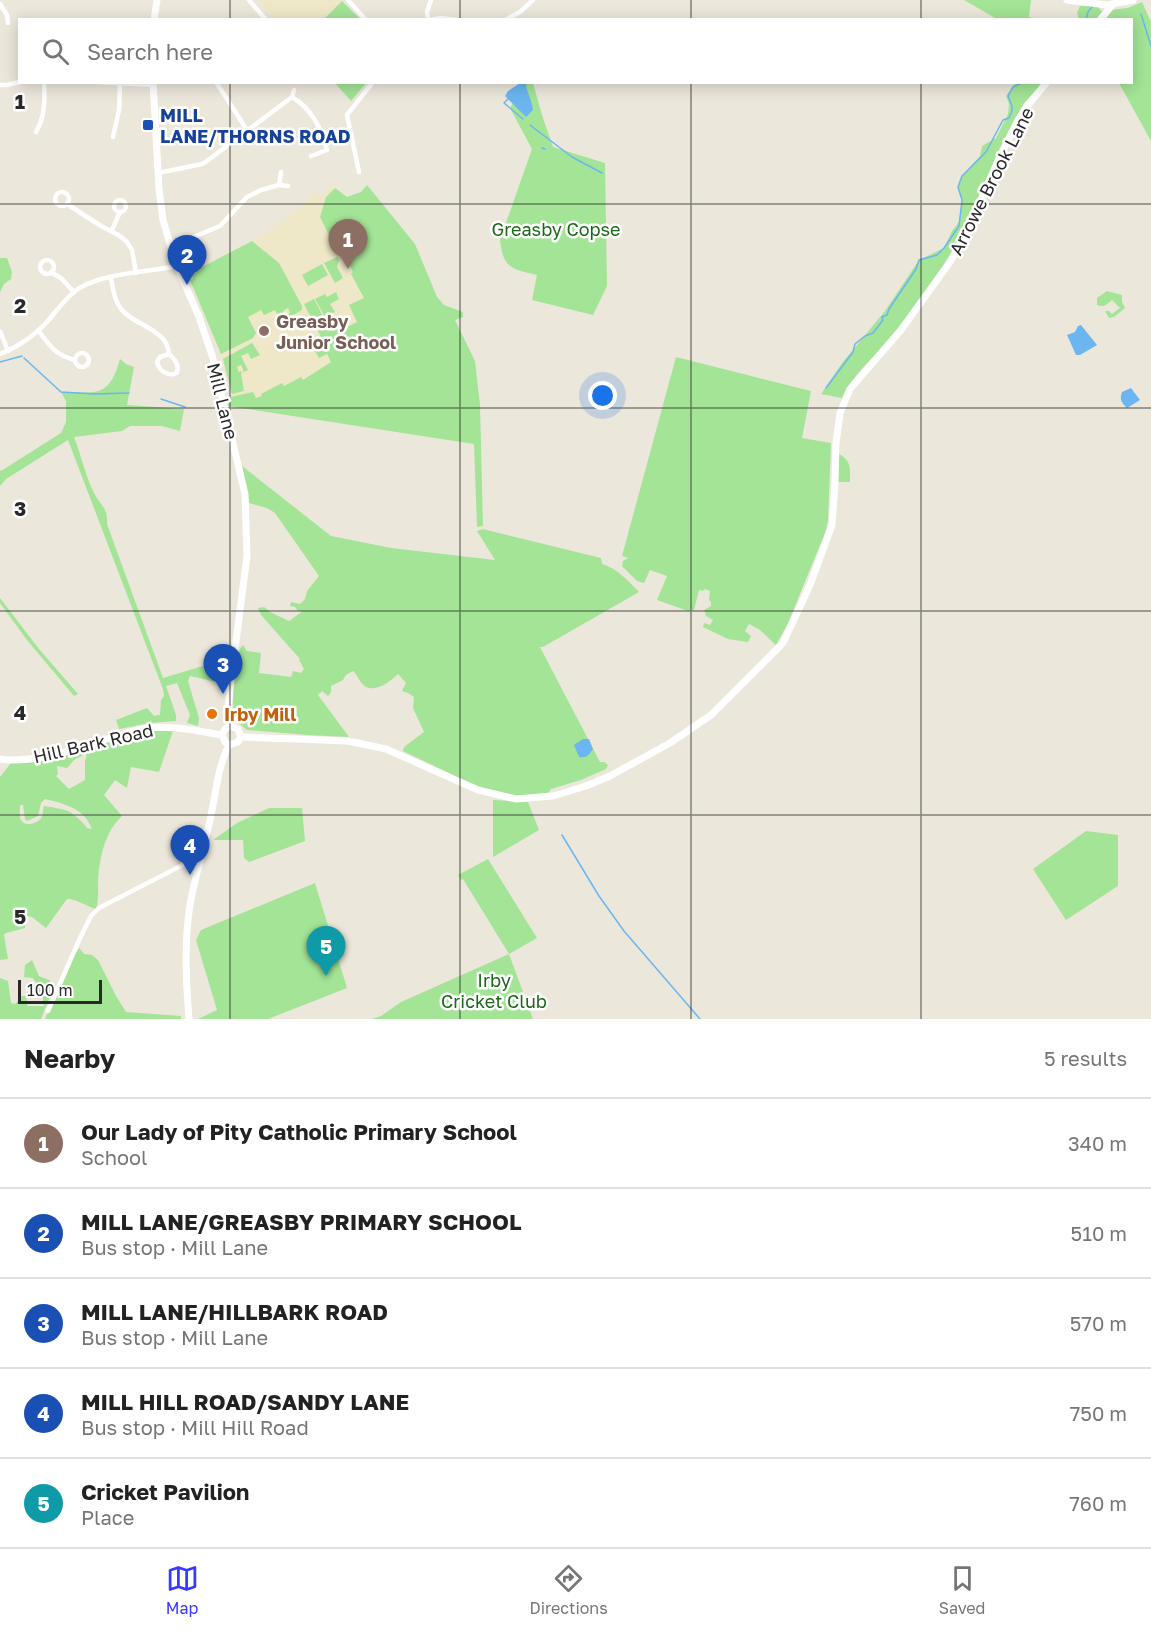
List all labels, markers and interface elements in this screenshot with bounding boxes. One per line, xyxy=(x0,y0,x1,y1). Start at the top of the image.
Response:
search box xyxy=(18,18,1133,84)
icon: search xyxy=(39,35,72,68)
text: Search here xyxy=(87,38,213,65)
text: 1 xyxy=(15,89,25,113)
street label: Arrowe Brook Lane xyxy=(944,103,1038,259)
place label: MILL LANE/THORNS ROAD xyxy=(160,104,351,147)
marker: MILL LANE/THORNS ROAD xyxy=(141,118,155,132)
park label: Greasby Copse xyxy=(491,218,621,240)
pin: 1 xyxy=(328,220,368,269)
pin: 2 xyxy=(168,236,207,285)
text: 2 xyxy=(14,293,26,317)
place label: Greasby Junior School xyxy=(276,310,396,353)
marker: Greasby Junior School xyxy=(257,324,271,338)
street label: Mill Lane xyxy=(203,360,243,442)
your location xyxy=(588,381,617,410)
text: 3 xyxy=(14,496,26,520)
pin: 3 xyxy=(204,644,242,694)
text: 4 xyxy=(14,700,26,724)
place label: Irby Mill xyxy=(224,703,296,725)
marker: Irby Mill xyxy=(205,707,219,721)
street label: Hill Bark Road xyxy=(31,718,155,768)
pin: 4 xyxy=(170,826,210,875)
text: 5 xyxy=(14,904,26,928)
pin: 5 xyxy=(306,926,346,976)
park label: Irby Cricket Club xyxy=(441,969,547,1012)
scale bar xyxy=(18,977,102,1004)
text: 100 m xyxy=(27,980,73,1000)
text: Nearby xyxy=(24,1043,115,1074)
text: 5 results xyxy=(1044,1046,1127,1070)
text: Our Lady of Pity Catholic Primary School xyxy=(81,1118,517,1145)
text: 1 xyxy=(38,1131,49,1155)
text: 340 m xyxy=(1068,1131,1127,1155)
text: School xyxy=(81,1145,147,1169)
text: MILL LANE/GREASBY PRIMARY SCHOOL xyxy=(81,1208,521,1235)
text: 2 xyxy=(37,1221,50,1245)
text: 510 m xyxy=(1071,1221,1127,1245)
text: Bus stop · Mill Lane xyxy=(81,1235,268,1259)
text: MILL LANE/HILLBARK ROAD xyxy=(81,1298,388,1325)
text: 3 xyxy=(37,1311,50,1335)
text: 570 m xyxy=(1070,1311,1127,1335)
text: Bus stop · Mill Lane xyxy=(81,1325,268,1349)
text: MILL HILL ROAD/SANDY LANE xyxy=(81,1388,409,1415)
text: 4 xyxy=(37,1401,50,1425)
text: 750 m xyxy=(1070,1401,1127,1425)
text: Bus stop · Mill Hill Road xyxy=(81,1415,309,1439)
text: Cricket Pavilion xyxy=(81,1478,249,1505)
text: 5 xyxy=(37,1491,50,1515)
text: 760 m xyxy=(1069,1491,1127,1515)
text: Place xyxy=(81,1505,134,1529)
tab: Map xyxy=(166,1562,199,1618)
tab: Directions xyxy=(530,1562,608,1618)
tab: Saved xyxy=(939,1562,985,1618)

